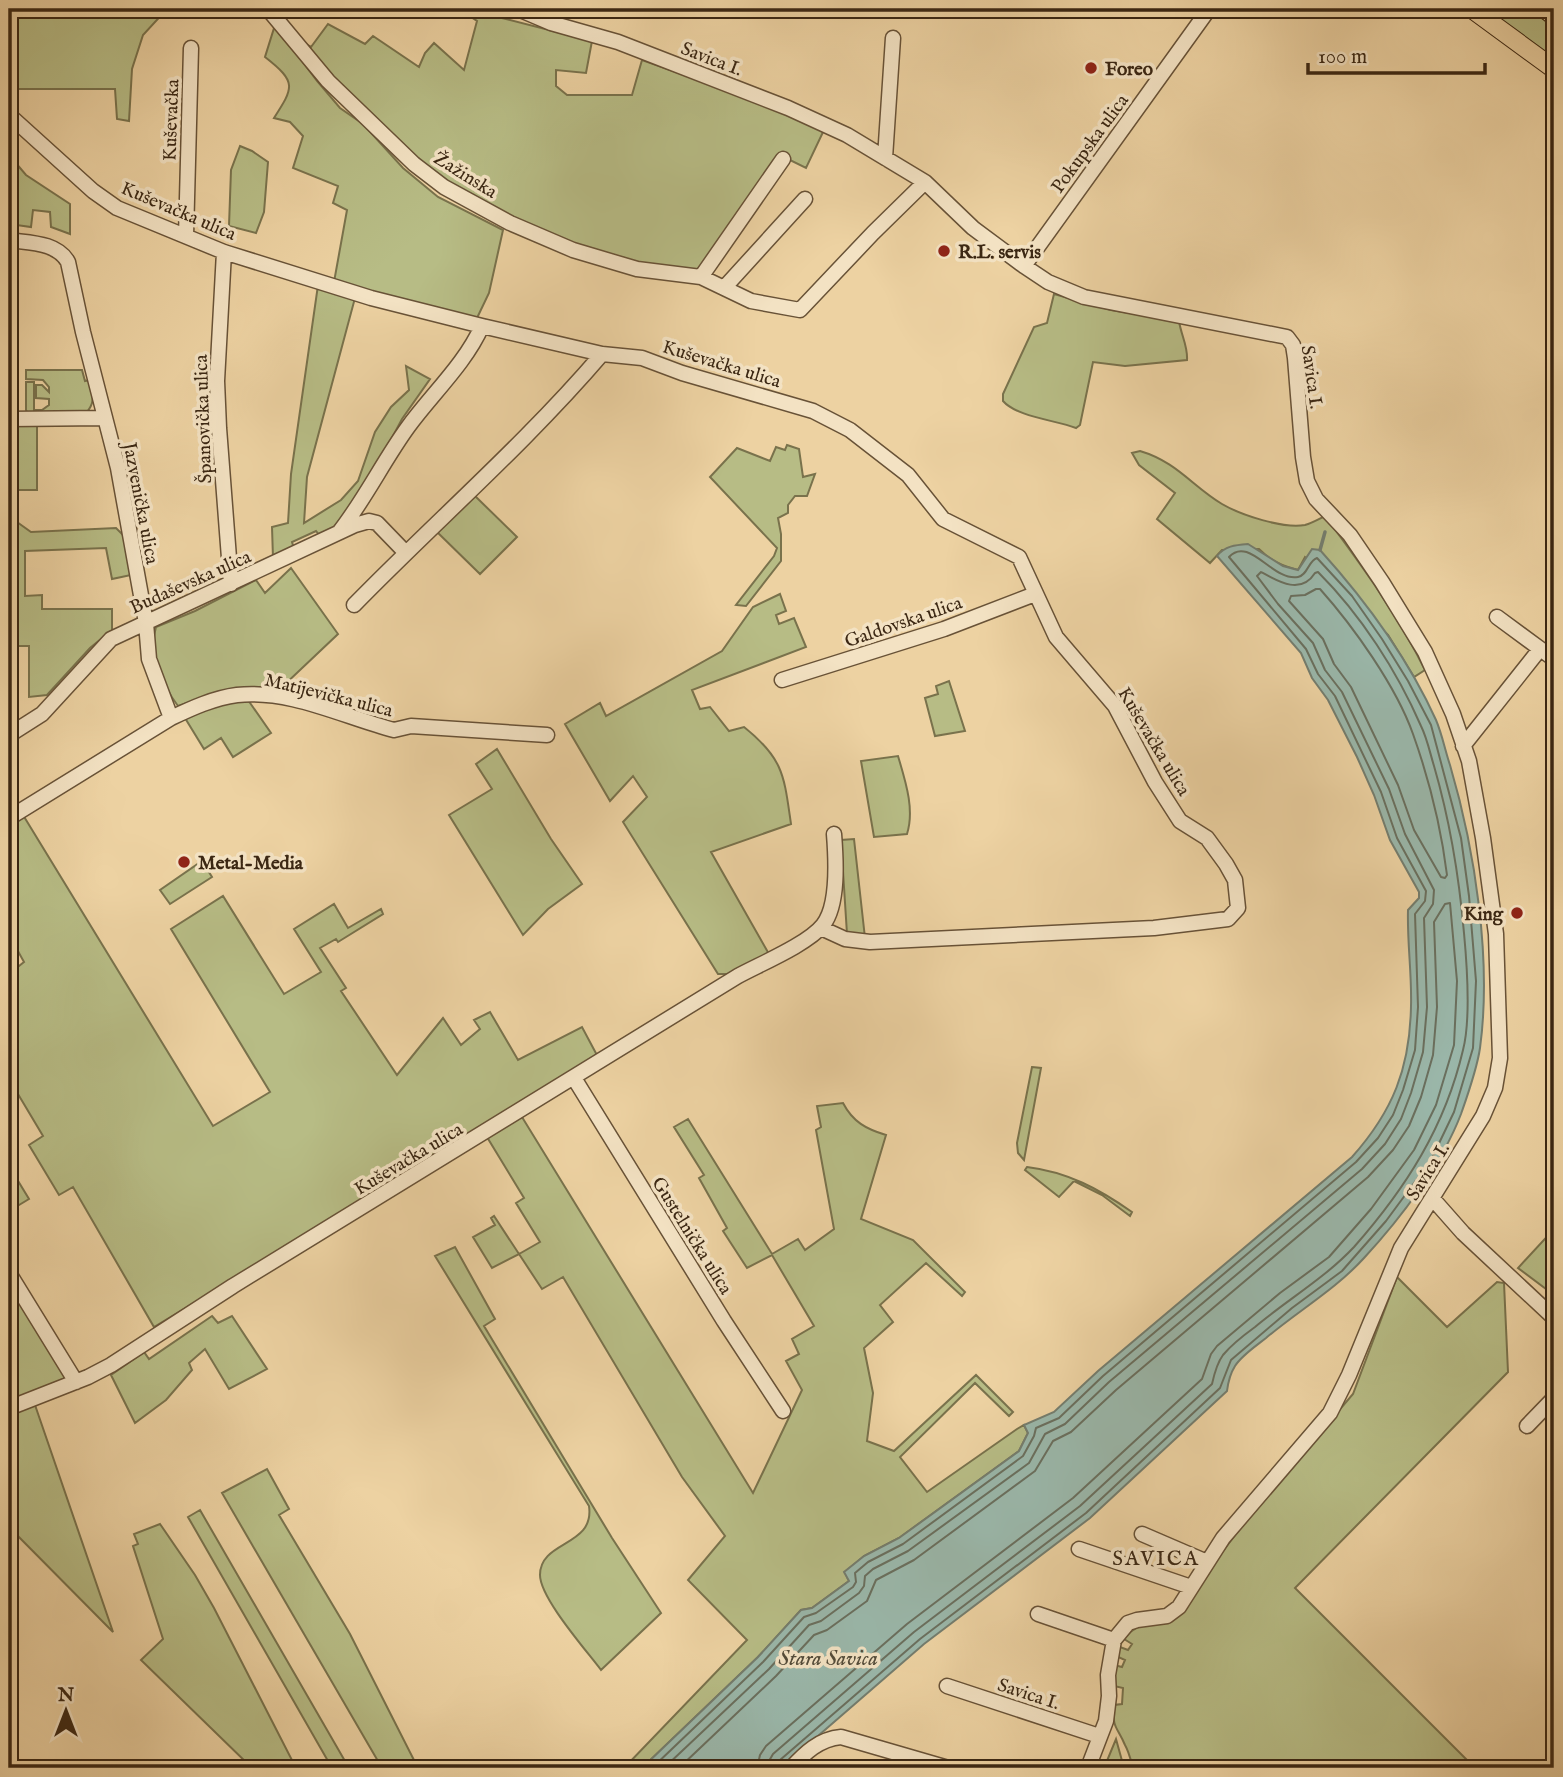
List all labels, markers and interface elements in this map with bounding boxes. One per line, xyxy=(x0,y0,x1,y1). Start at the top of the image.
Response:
scale bar xyxy=(1308,32,1484,76)
street label: Savica I. xyxy=(677,37,745,83)
text: 100 m xyxy=(1318,44,1367,71)
place label: Foreo xyxy=(1105,58,1153,82)
marker: Foreo xyxy=(1083,60,1099,76)
street label: Kuševačka xyxy=(159,78,185,161)
street label: Pokupska ulica xyxy=(1047,89,1135,198)
street label: Žažinska xyxy=(429,147,502,205)
street label: Kuševačka ulica xyxy=(117,177,240,247)
place label: R.L. servis xyxy=(958,241,1041,265)
marker: R.L. servis xyxy=(936,243,952,259)
street label: Kuševačka ulica xyxy=(659,336,784,395)
street label: Savica I. xyxy=(1295,344,1327,411)
street label: Španovička ulica xyxy=(189,353,218,484)
street label: Jazvenička ulica xyxy=(116,438,164,567)
street label: Budaševska ulica xyxy=(126,545,256,620)
street label: Galdovska ulica xyxy=(842,591,966,654)
street label: Matijevička ulica xyxy=(262,668,396,724)
street label: Kuševačka ulica xyxy=(1111,683,1196,801)
place label: Metal-Media xyxy=(198,852,304,876)
marker: Metal-Media xyxy=(176,854,192,870)
place label: King xyxy=(1464,903,1504,927)
marker: King xyxy=(1509,905,1525,921)
street label: Kuševačka ulica xyxy=(350,1117,468,1202)
street label: Savica I. xyxy=(1402,1139,1456,1206)
street label: Gustelnička ulica xyxy=(646,1173,737,1300)
district label: SAVICA xyxy=(1112,1546,1200,1573)
water label: Stara Savica xyxy=(778,1646,878,1673)
street label: Savica I. xyxy=(994,1674,1063,1716)
north arrow xyxy=(32,1676,102,1746)
text: N xyxy=(57,1684,75,1708)

